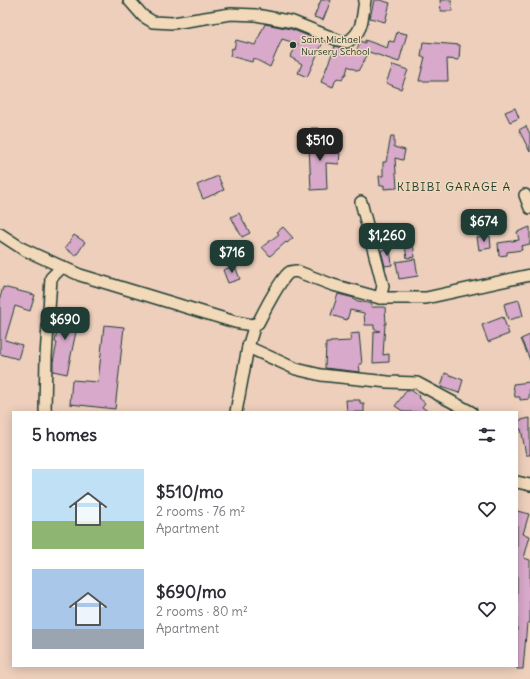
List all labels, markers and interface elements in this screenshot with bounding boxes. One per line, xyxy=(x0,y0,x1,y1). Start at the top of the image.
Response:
place label: Saint Michael Nursery School xyxy=(301,33,370,58)
marker: Saint Michael Nursery School xyxy=(288,40,298,50)
pin: $510 xyxy=(296,128,344,162)
text: $510 xyxy=(306,132,334,149)
district label: KIBIBI GARAGE A xyxy=(397,179,511,194)
pin: $674 xyxy=(460,209,508,243)
text: $674 xyxy=(470,213,498,230)
pin: $1,260 xyxy=(354,223,420,257)
text: $1,260 xyxy=(368,227,406,244)
pin: $716 xyxy=(208,240,256,274)
text: $716 xyxy=(219,244,245,261)
pin: $690 xyxy=(41,307,89,341)
text: $690 xyxy=(50,311,80,328)
text: 5 homes xyxy=(32,424,97,446)
icon: filters xyxy=(476,424,498,446)
text: $510/mo xyxy=(156,481,223,503)
icon: home xyxy=(64,485,112,533)
icon: heart xyxy=(476,498,498,520)
text: 2 rooms · 76 m² xyxy=(156,503,245,520)
text: Apartment xyxy=(156,520,219,537)
text: $690/mo xyxy=(156,581,226,603)
icon: home xyxy=(64,585,112,633)
icon: heart xyxy=(476,598,498,620)
text: 2 rooms · 80 m² xyxy=(156,603,248,620)
text: Apartment xyxy=(156,620,219,637)

